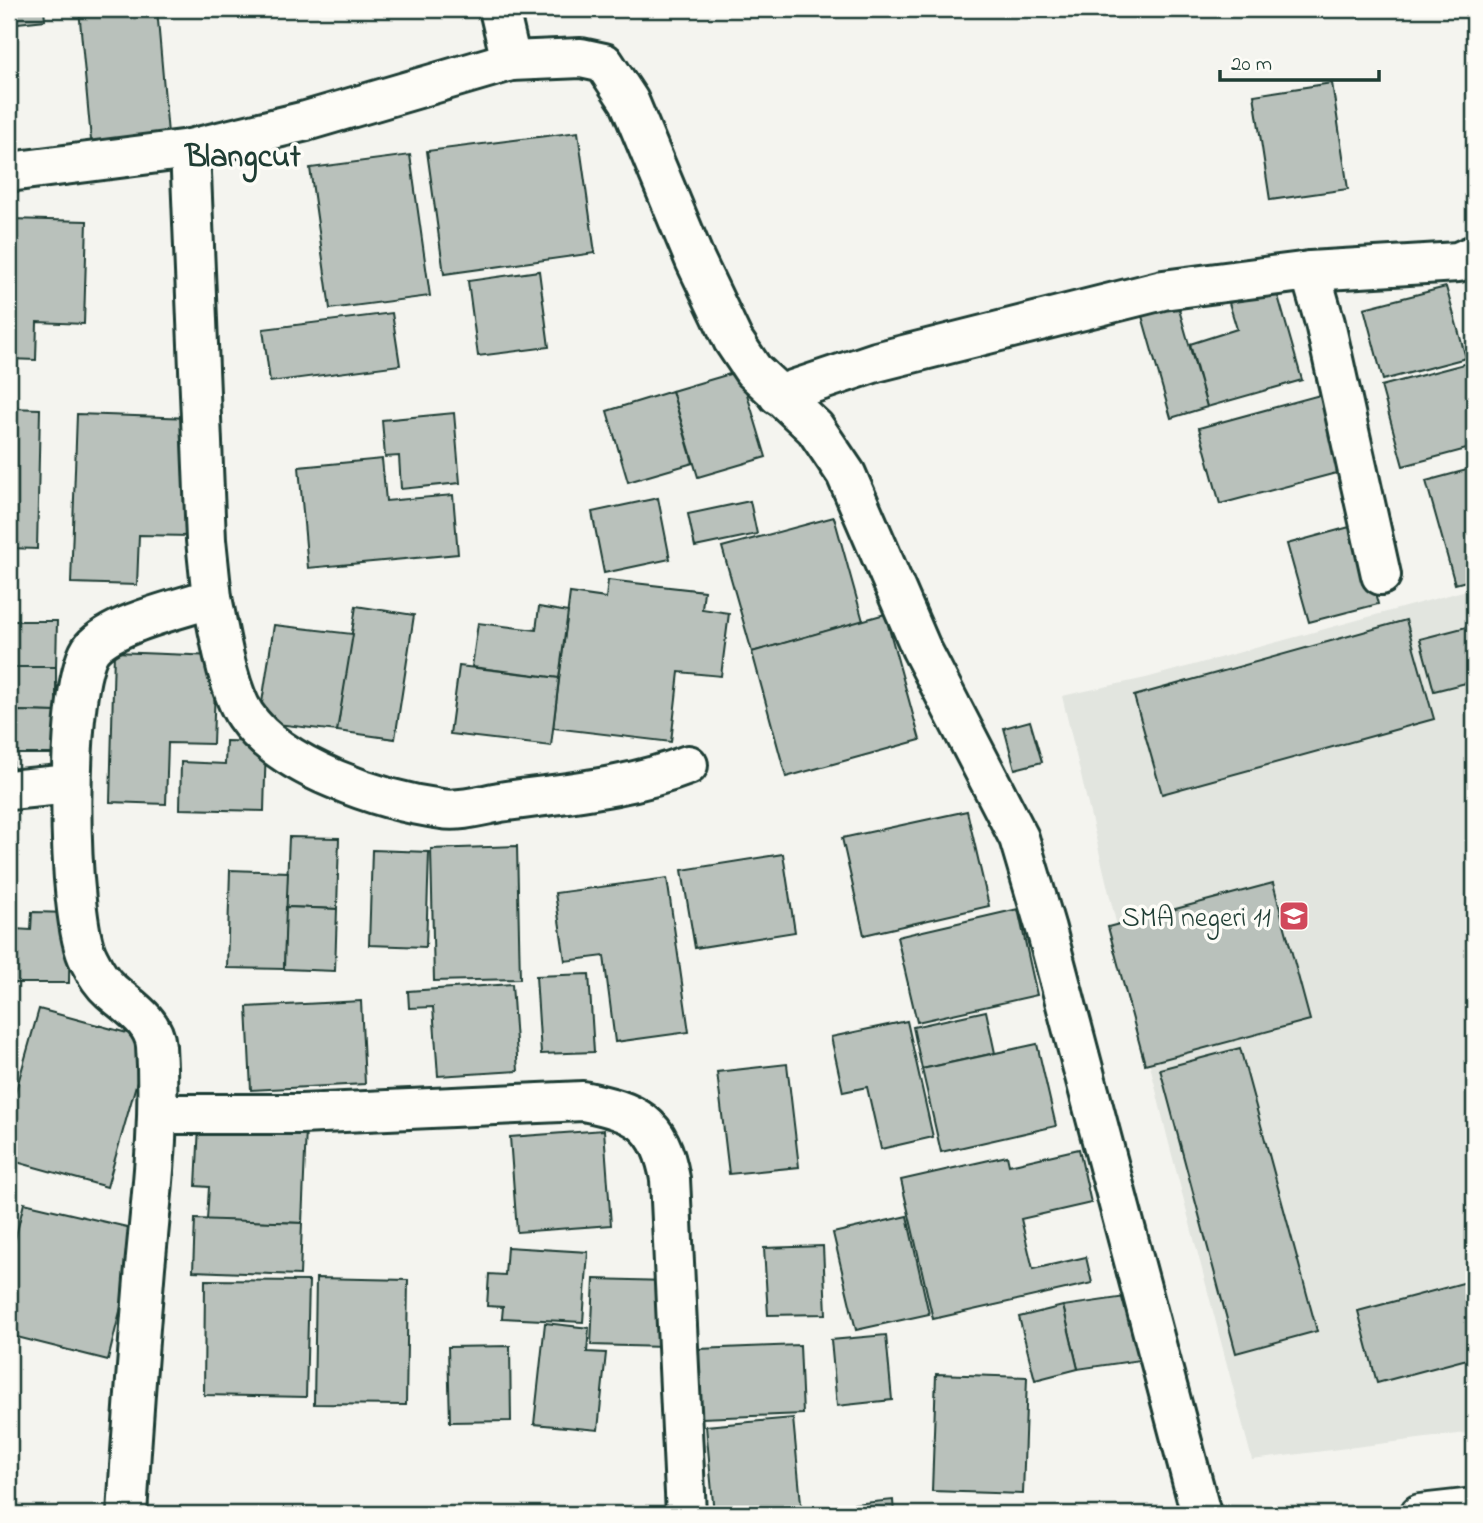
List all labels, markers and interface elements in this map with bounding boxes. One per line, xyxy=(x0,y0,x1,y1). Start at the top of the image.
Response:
scale bar xyxy=(1220,38,1380,82)
text: 20 m xyxy=(1231,50,1272,80)
district label: Blangcut xyxy=(183,135,301,183)
place label: SMA negeri 11 xyxy=(1122,899,1271,940)
school or university icon: SMA negeri 11 xyxy=(1277,899,1311,933)

